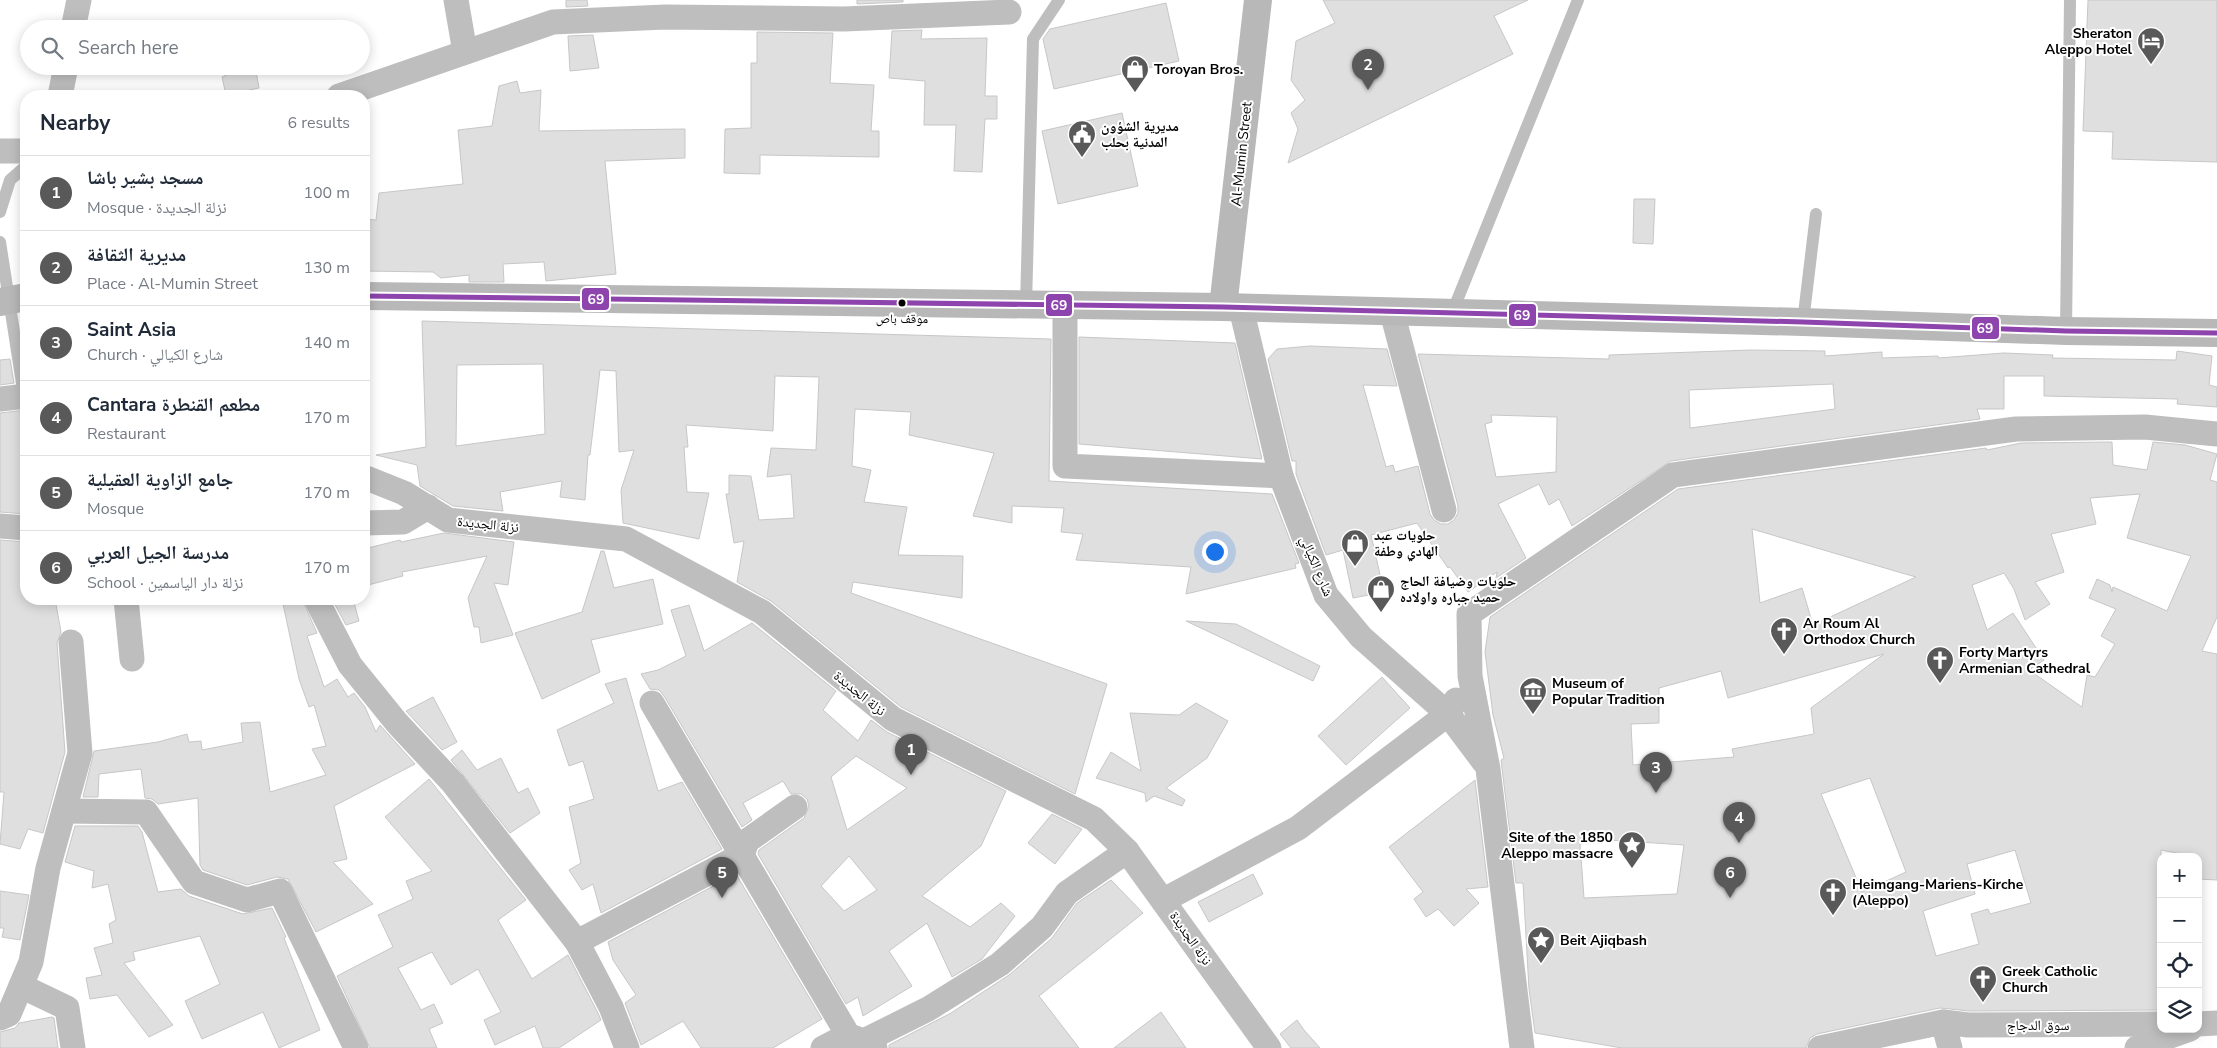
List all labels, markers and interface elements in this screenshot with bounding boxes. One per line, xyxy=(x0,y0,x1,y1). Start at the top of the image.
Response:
search box xyxy=(20,20,370,75)
place label: Sheraton Aleppo Hotel xyxy=(2045,24,2133,59)
hotel icon: Sheraton Aleppo Hotel xyxy=(2136,26,2166,65)
icon: search xyxy=(38,34,66,62)
text: Search here xyxy=(78,35,179,61)
pin: 2 xyxy=(1352,49,1384,90)
shop icon: Toroyan Bros. xyxy=(1120,54,1150,93)
place label: Toroyan Bros. xyxy=(1154,60,1243,79)
street label: Al-Mumin Street xyxy=(1227,101,1256,207)
text: Nearby xyxy=(40,109,110,137)
text: 6 results xyxy=(288,112,350,134)
place label: مديرية الشؤون المدنية بحلب xyxy=(1101,117,1179,152)
public building icon: مديرية الشؤون المدنية بحلب xyxy=(1067,119,1097,158)
text: مسجد بشير باشا xyxy=(87,165,203,191)
text: 1 xyxy=(51,182,61,204)
text: 100 m xyxy=(303,182,350,204)
text: Mosque · نزلة الجديدة xyxy=(87,197,227,219)
text: مديرية الثقافة xyxy=(87,242,186,268)
text: 2 xyxy=(51,257,61,279)
text: 130 m xyxy=(303,257,350,279)
text: Place · Al-Mumin Street xyxy=(87,273,258,295)
line badge: 69 xyxy=(581,287,610,311)
text: 69 xyxy=(588,290,604,309)
line badge: 69 xyxy=(1045,293,1073,317)
text: 69 xyxy=(1051,296,1067,315)
marker: موقف باص xyxy=(897,298,907,308)
line badge: 69 xyxy=(1508,303,1537,327)
text: 69 xyxy=(1514,306,1530,325)
place label: موقف باص xyxy=(876,310,928,328)
line badge: 69 xyxy=(1971,316,2000,340)
text: Saint Asia xyxy=(87,317,176,343)
text: 69 xyxy=(1977,319,1993,338)
text: 3 xyxy=(51,332,61,354)
text: 140 m xyxy=(303,332,350,354)
text: Church · شارع الكيالي xyxy=(87,344,223,366)
text: Cantara مطعم القنطرة xyxy=(87,392,260,418)
text: 4 xyxy=(51,407,61,429)
text: 170 m xyxy=(303,407,350,429)
text: Restaurant xyxy=(87,423,166,445)
text: جامع الزاوية العقيلية xyxy=(87,467,233,493)
text: 5 xyxy=(51,482,61,504)
text: 170 m xyxy=(303,482,350,504)
text: Mosque xyxy=(87,498,144,520)
street label: نزلة الجديدة xyxy=(456,512,520,537)
place label: حلويات عبد الهادي وطفة xyxy=(1374,526,1438,562)
shop icon: حلويات عبد الهادي وطفة xyxy=(1340,528,1370,567)
street label: شارع الكيالي xyxy=(1294,533,1338,600)
your location xyxy=(1202,539,1228,565)
text: مدرسة الجيل العربي xyxy=(87,540,229,566)
text: 6 xyxy=(51,557,61,579)
text: 170 m xyxy=(303,557,350,579)
text: School · نزلة دار الياسمين xyxy=(87,572,243,594)
place label: حلويات وضيافة الحاج حميد جباره واولاده xyxy=(1400,572,1516,607)
shop icon: حلويات وضيافة الحاج حميد جباره واولاده xyxy=(1366,574,1396,613)
place label: Ar Roum Al Orthodox Church xyxy=(1803,614,1915,649)
church icon: Ar Roum Al Orthodox Church xyxy=(1769,616,1799,655)
place label: Forty Martyrs Armenian Cathedral xyxy=(1959,643,2091,678)
church icon: Forty Martyrs Armenian Cathedral xyxy=(1925,645,1955,684)
street label: نزلة الجديدة xyxy=(830,667,890,720)
place label: Museum of Popular Tradition xyxy=(1552,674,1665,709)
museum icon: Museum of Popular Tradition xyxy=(1518,676,1548,715)
pin: 1 xyxy=(895,734,927,775)
pin: 3 xyxy=(1640,752,1672,793)
pin: 4 xyxy=(1723,802,1755,843)
place label: Site of the 1850 Aleppo massacre xyxy=(1501,828,1613,863)
place icon: Site of the 1850 Aleppo massacre xyxy=(1617,830,1647,869)
map controls xyxy=(2157,853,2202,1033)
button: + xyxy=(2157,853,2202,898)
pin: 5 xyxy=(706,857,738,898)
pin: 6 xyxy=(1714,857,1746,898)
place label: Heimgang-Mariens-Kirche (Aleppo) xyxy=(1852,875,2024,910)
church icon: Heimgang-Mariens-Kirche (Aleppo) xyxy=(1818,877,1848,916)
button: − xyxy=(2157,898,2202,943)
street label: نزلة الجديدة xyxy=(1165,908,1216,969)
place icon: Beit Ajiqbash xyxy=(1526,925,1556,964)
place label: Beit Ajiqbash xyxy=(1560,931,1647,950)
button: locate xyxy=(2157,943,2202,988)
place label: Greek Catholic Church xyxy=(2002,962,2098,997)
church icon: Greek Catholic Church xyxy=(1968,964,1998,1003)
button: layers xyxy=(2157,988,2202,1033)
street label: سوق الدجاج xyxy=(2007,1016,2069,1035)

